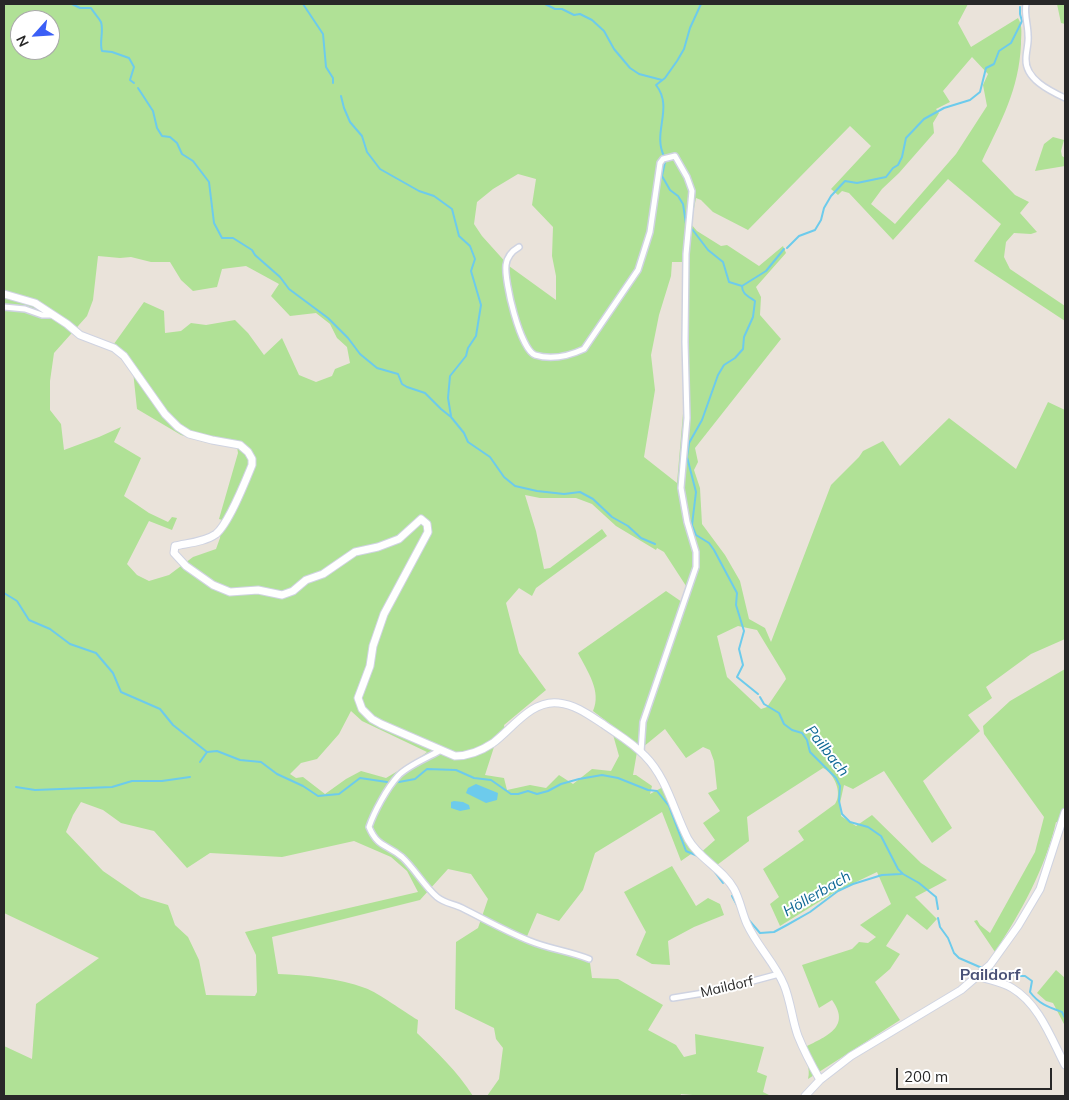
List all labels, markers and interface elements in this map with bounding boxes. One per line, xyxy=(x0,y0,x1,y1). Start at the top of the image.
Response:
north arrow xyxy=(10,10,60,60)
text: N xyxy=(12,32,33,50)
water label: Pailbach xyxy=(802,722,852,780)
water label: Höllerbach xyxy=(780,867,854,921)
district label: Paildorf xyxy=(960,965,1020,985)
street label: Maildorf xyxy=(699,973,755,1001)
scale bar xyxy=(899,1058,1055,1090)
text: 200 m xyxy=(904,1067,948,1086)

